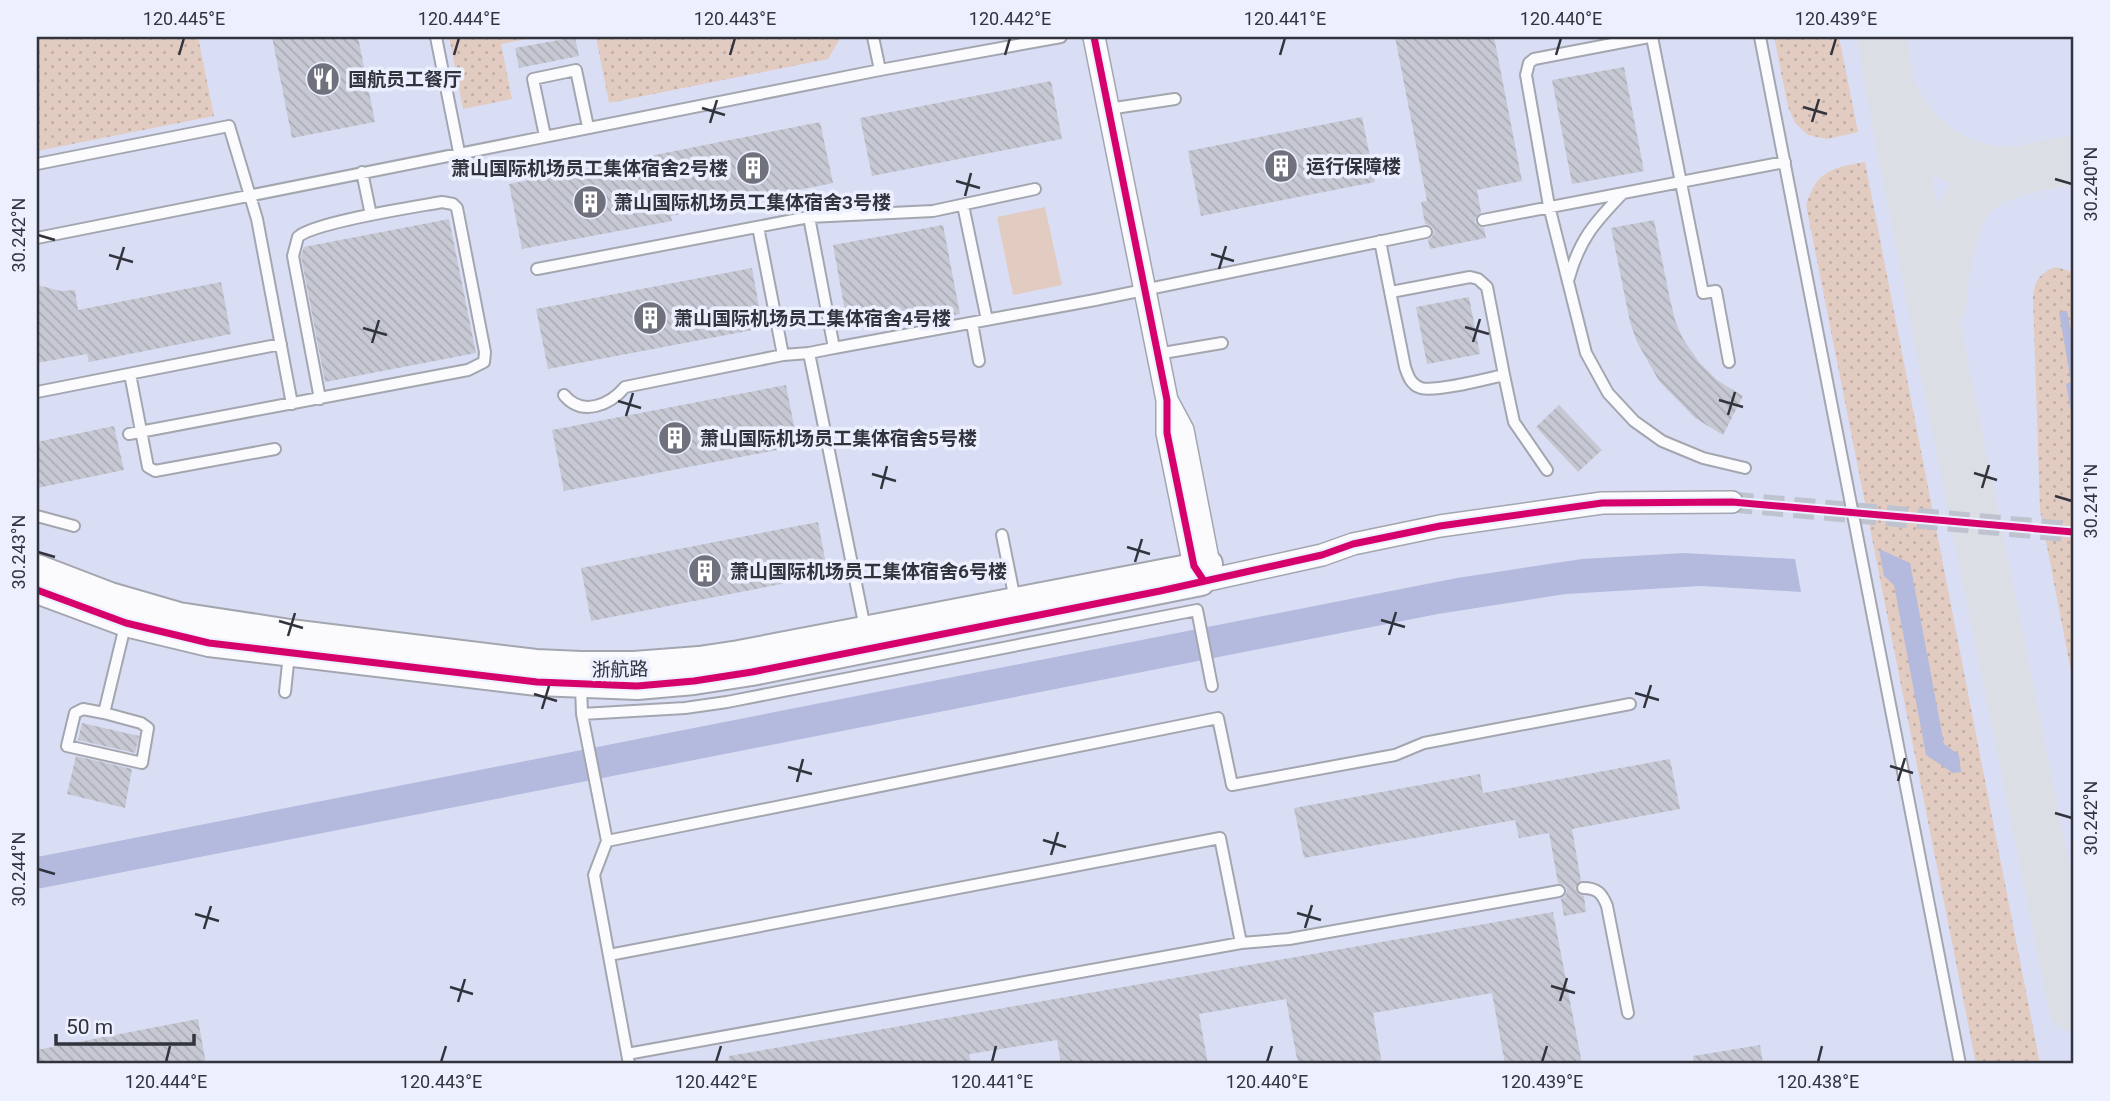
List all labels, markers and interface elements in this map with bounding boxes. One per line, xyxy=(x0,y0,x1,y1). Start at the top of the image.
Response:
text: 120.445°E xyxy=(143,8,225,29)
text: 120.444°E xyxy=(418,8,500,29)
text: 120.443°E xyxy=(694,8,776,29)
text: 120.442°E xyxy=(969,8,1051,29)
text: 120.441°E xyxy=(1244,8,1326,29)
text: 120.440°E xyxy=(1520,8,1602,29)
text: 120.439°E xyxy=(1795,8,1877,29)
restaurant icon: 国航员工餐厅 xyxy=(304,60,342,98)
place label: 国航员工餐厅 xyxy=(348,68,462,91)
building icon: 运行保障楼 xyxy=(1262,147,1300,185)
text: 30.240°N xyxy=(2080,147,2101,221)
building icon: 萧山国际机场员工集体宿舍2号楼 xyxy=(734,149,772,187)
place label: 运行保障楼 xyxy=(1306,155,1401,178)
place label: 萧山国际机场员工集体宿舍2号楼 xyxy=(451,157,728,180)
building icon: 萧山国际机场员工集体宿舍3号楼 xyxy=(571,183,609,221)
place label: 萧山国际机场员工集体宿舍3号楼 xyxy=(614,191,891,214)
text: 30.242°N xyxy=(8,198,29,272)
building icon: 萧山国际机场员工集体宿舍4号楼 xyxy=(631,299,669,337)
place label: 萧山国际机场员工集体宿舍4号楼 xyxy=(674,307,951,330)
building icon: 萧山国际机场员工集体宿舍5号楼 xyxy=(656,419,694,457)
place label: 萧山国际机场员工集体宿舍5号楼 xyxy=(700,427,977,450)
text: 30.241°N xyxy=(2080,464,2101,538)
text: 30.243°N xyxy=(8,515,29,589)
building icon: 萧山国际机场员工集体宿舍6号楼 xyxy=(686,552,724,590)
place label: 萧山国际机场员工集体宿舍6号楼 xyxy=(730,560,1007,583)
street label: 浙航路 xyxy=(591,658,649,681)
text: 30.242°N xyxy=(2080,781,2101,855)
text: 30.244°N xyxy=(8,832,29,906)
scale bar xyxy=(56,1003,194,1047)
text: 50 m xyxy=(66,1015,113,1039)
text: 120.444°E xyxy=(125,1071,207,1092)
text: 120.443°E xyxy=(400,1071,482,1092)
text: 120.442°E xyxy=(675,1071,757,1092)
text: 120.441°E xyxy=(951,1071,1033,1092)
text: 120.440°E xyxy=(1226,1071,1308,1092)
text: 120.439°E xyxy=(1501,1071,1583,1092)
text: 120.438°E xyxy=(1777,1071,1859,1092)

